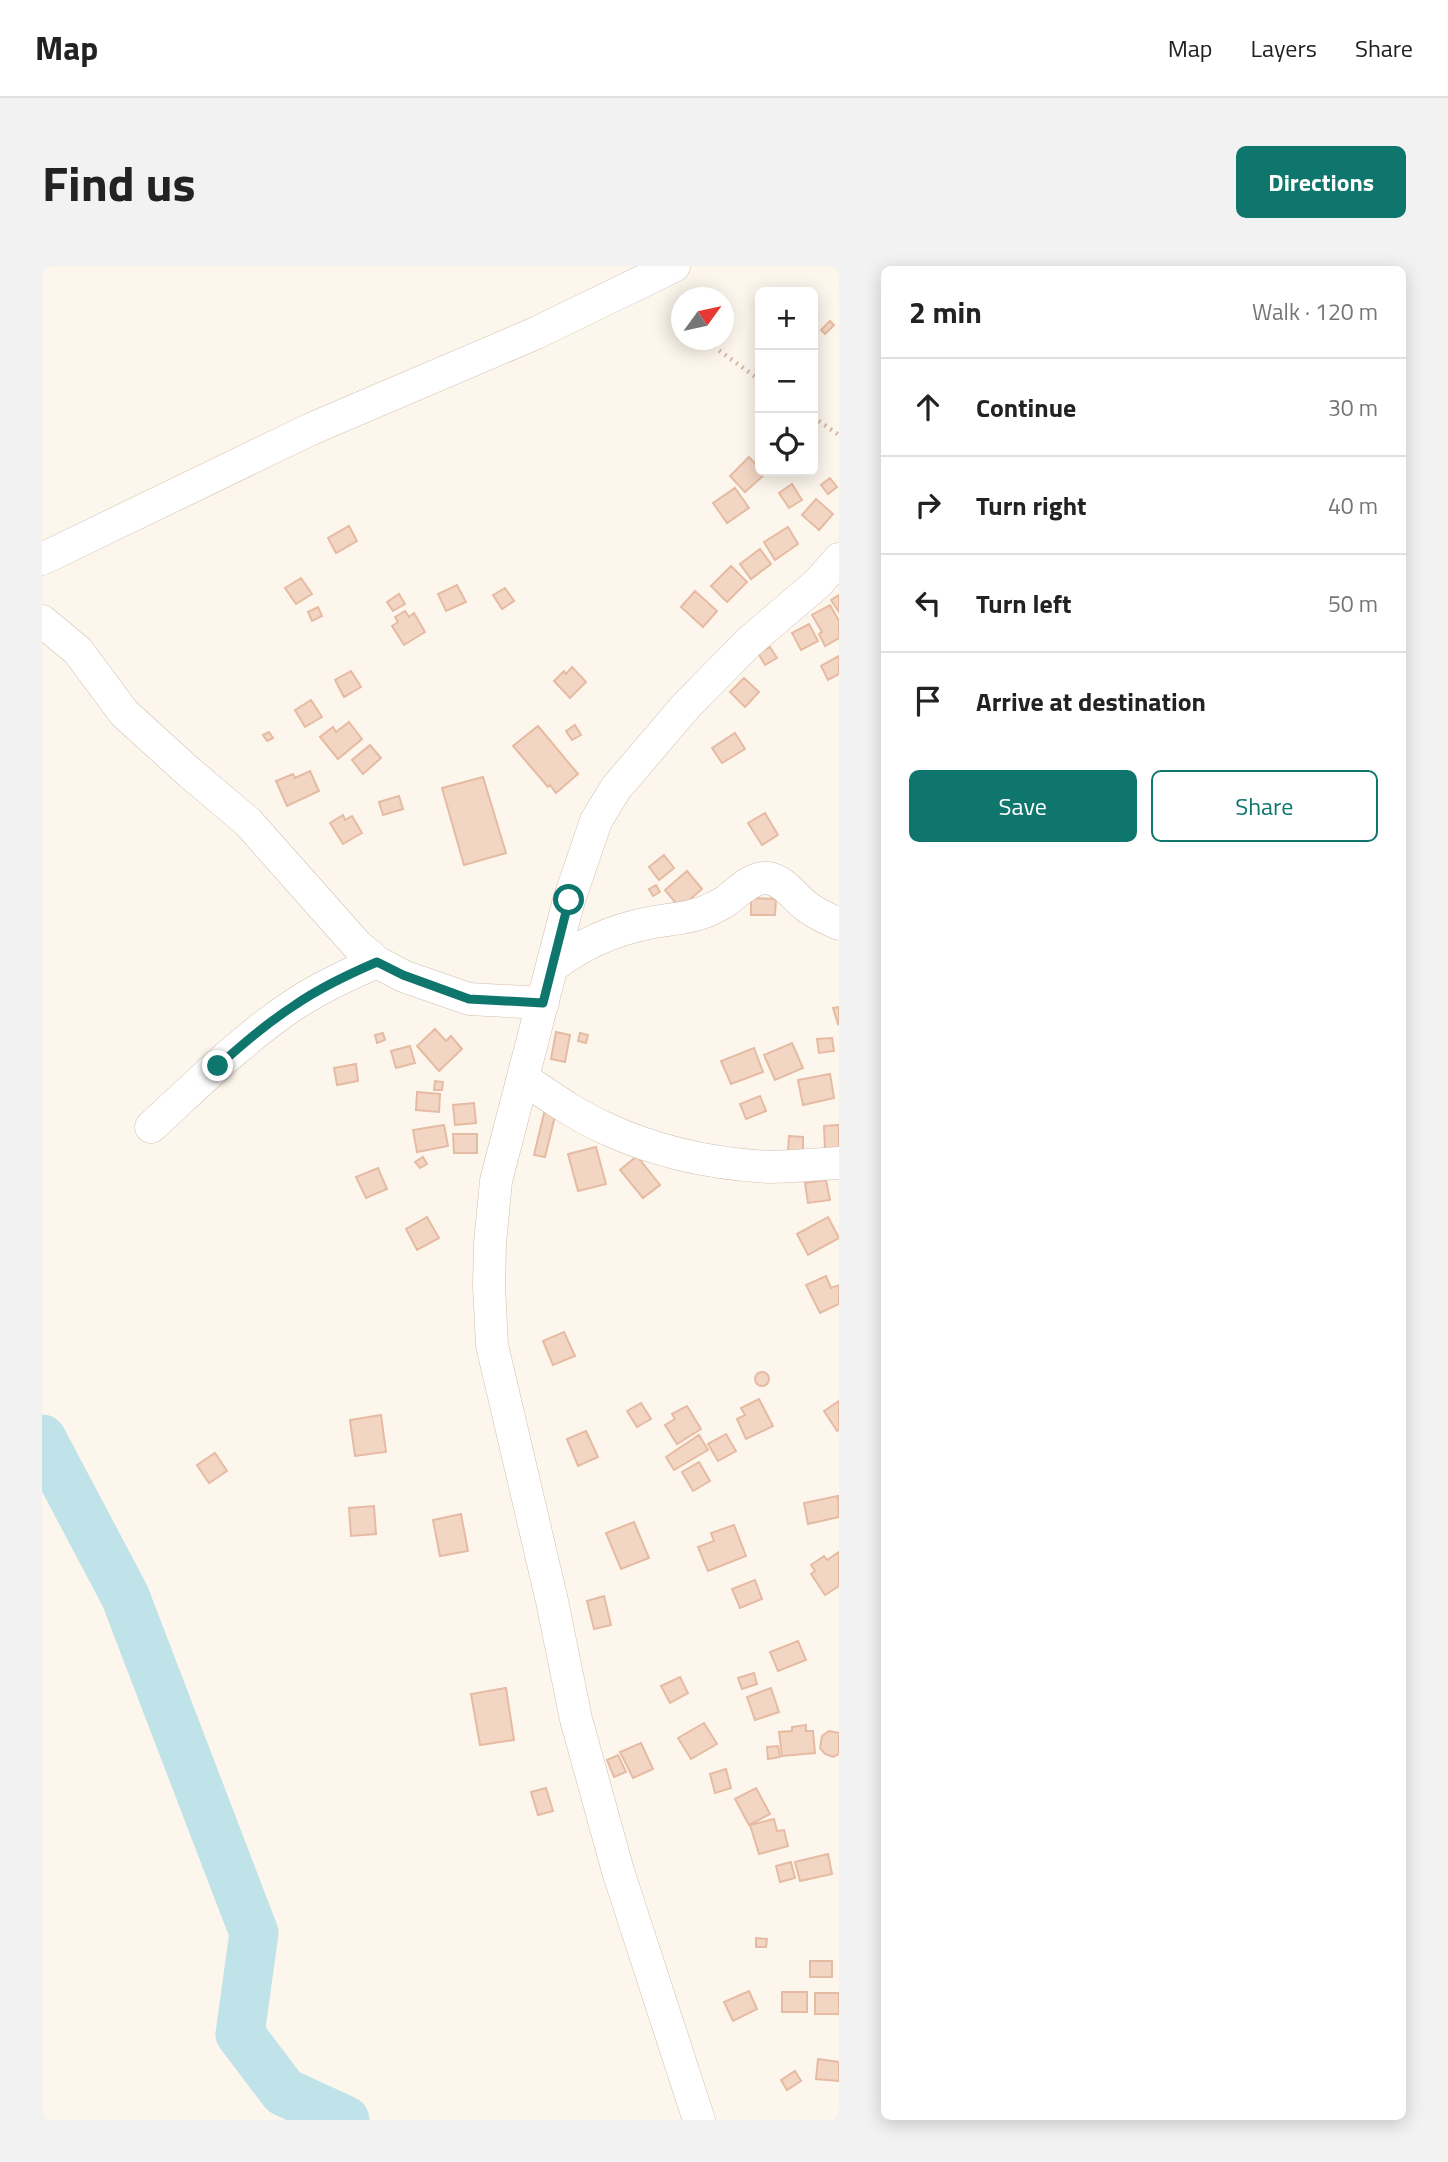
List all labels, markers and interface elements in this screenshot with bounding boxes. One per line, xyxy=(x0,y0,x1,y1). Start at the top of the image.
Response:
text: Map xyxy=(35,23,98,73)
text: Map xyxy=(1168,30,1213,66)
text: Layers xyxy=(1251,30,1317,66)
text: Share xyxy=(1355,30,1413,66)
text: Find us xyxy=(42,145,196,220)
button: Directions xyxy=(1236,146,1406,218)
north arrow xyxy=(671,287,734,350)
map controls xyxy=(755,287,818,476)
button: + xyxy=(755,287,818,350)
text: 2 min xyxy=(909,289,982,335)
text: Walk · 120 m xyxy=(1252,294,1378,329)
button: − xyxy=(755,350,818,413)
icon: ahead xyxy=(909,388,947,426)
text: Continue xyxy=(976,388,1076,427)
text: 30 m xyxy=(1328,390,1378,425)
button: locate xyxy=(755,413,818,476)
icon: right xyxy=(909,486,947,524)
text: Turn right xyxy=(976,486,1087,525)
text: 40 m xyxy=(1328,488,1378,523)
icon: left xyxy=(909,584,947,622)
text: Turn left xyxy=(976,584,1071,623)
text: 50 m xyxy=(1328,586,1378,621)
icon: arrive xyxy=(909,682,947,720)
text: Arrive at destination xyxy=(976,682,1206,721)
button: Save xyxy=(909,770,1137,842)
button: Share xyxy=(1151,770,1378,842)
route start xyxy=(553,884,584,915)
route end xyxy=(202,1050,233,1081)

